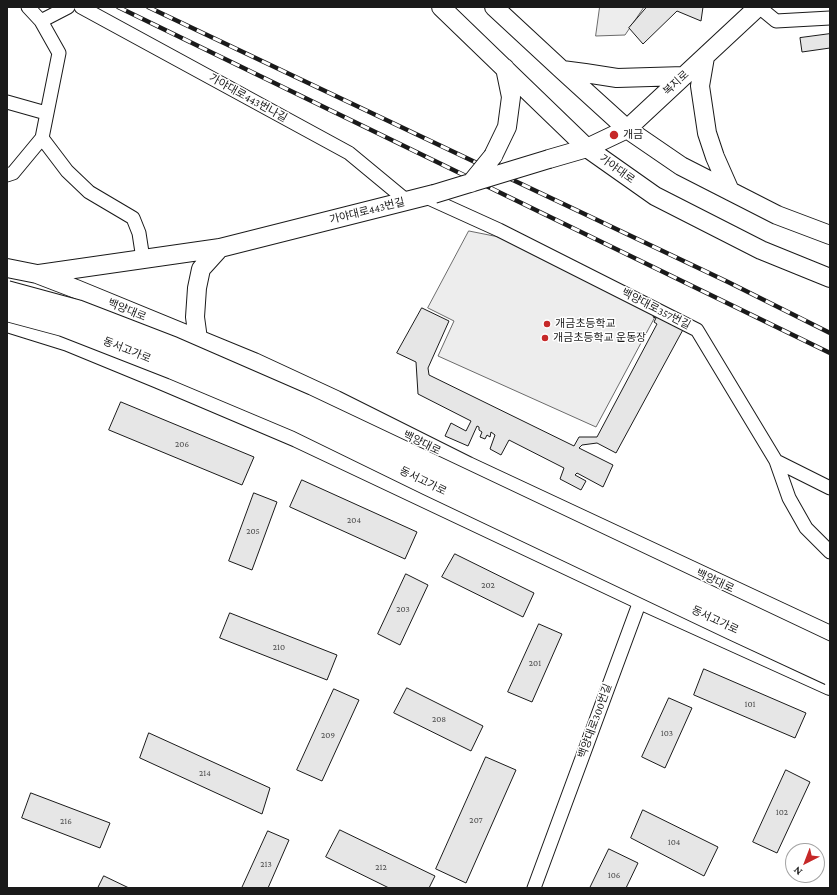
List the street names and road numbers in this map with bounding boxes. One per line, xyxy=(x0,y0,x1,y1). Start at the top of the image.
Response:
street label: 복지로 xyxy=(660,68,692,98)
street label: 가야대로443번나길 xyxy=(207,71,289,125)
street label: 가야대로 xyxy=(597,152,637,186)
street label: 가야대로443번길 xyxy=(328,195,406,227)
street label: 백양대로357번길 xyxy=(619,286,693,332)
street label: 백양대로 xyxy=(106,296,148,324)
street label: 동서고가로 xyxy=(101,334,153,366)
street label: 백양대로 xyxy=(401,428,443,458)
street label: 동서고가로 xyxy=(397,464,449,498)
street label: 백양대로 xyxy=(694,566,736,596)
street label: 동서고가로 xyxy=(689,603,741,637)
street label: 백양대로300번길 xyxy=(575,682,615,760)

